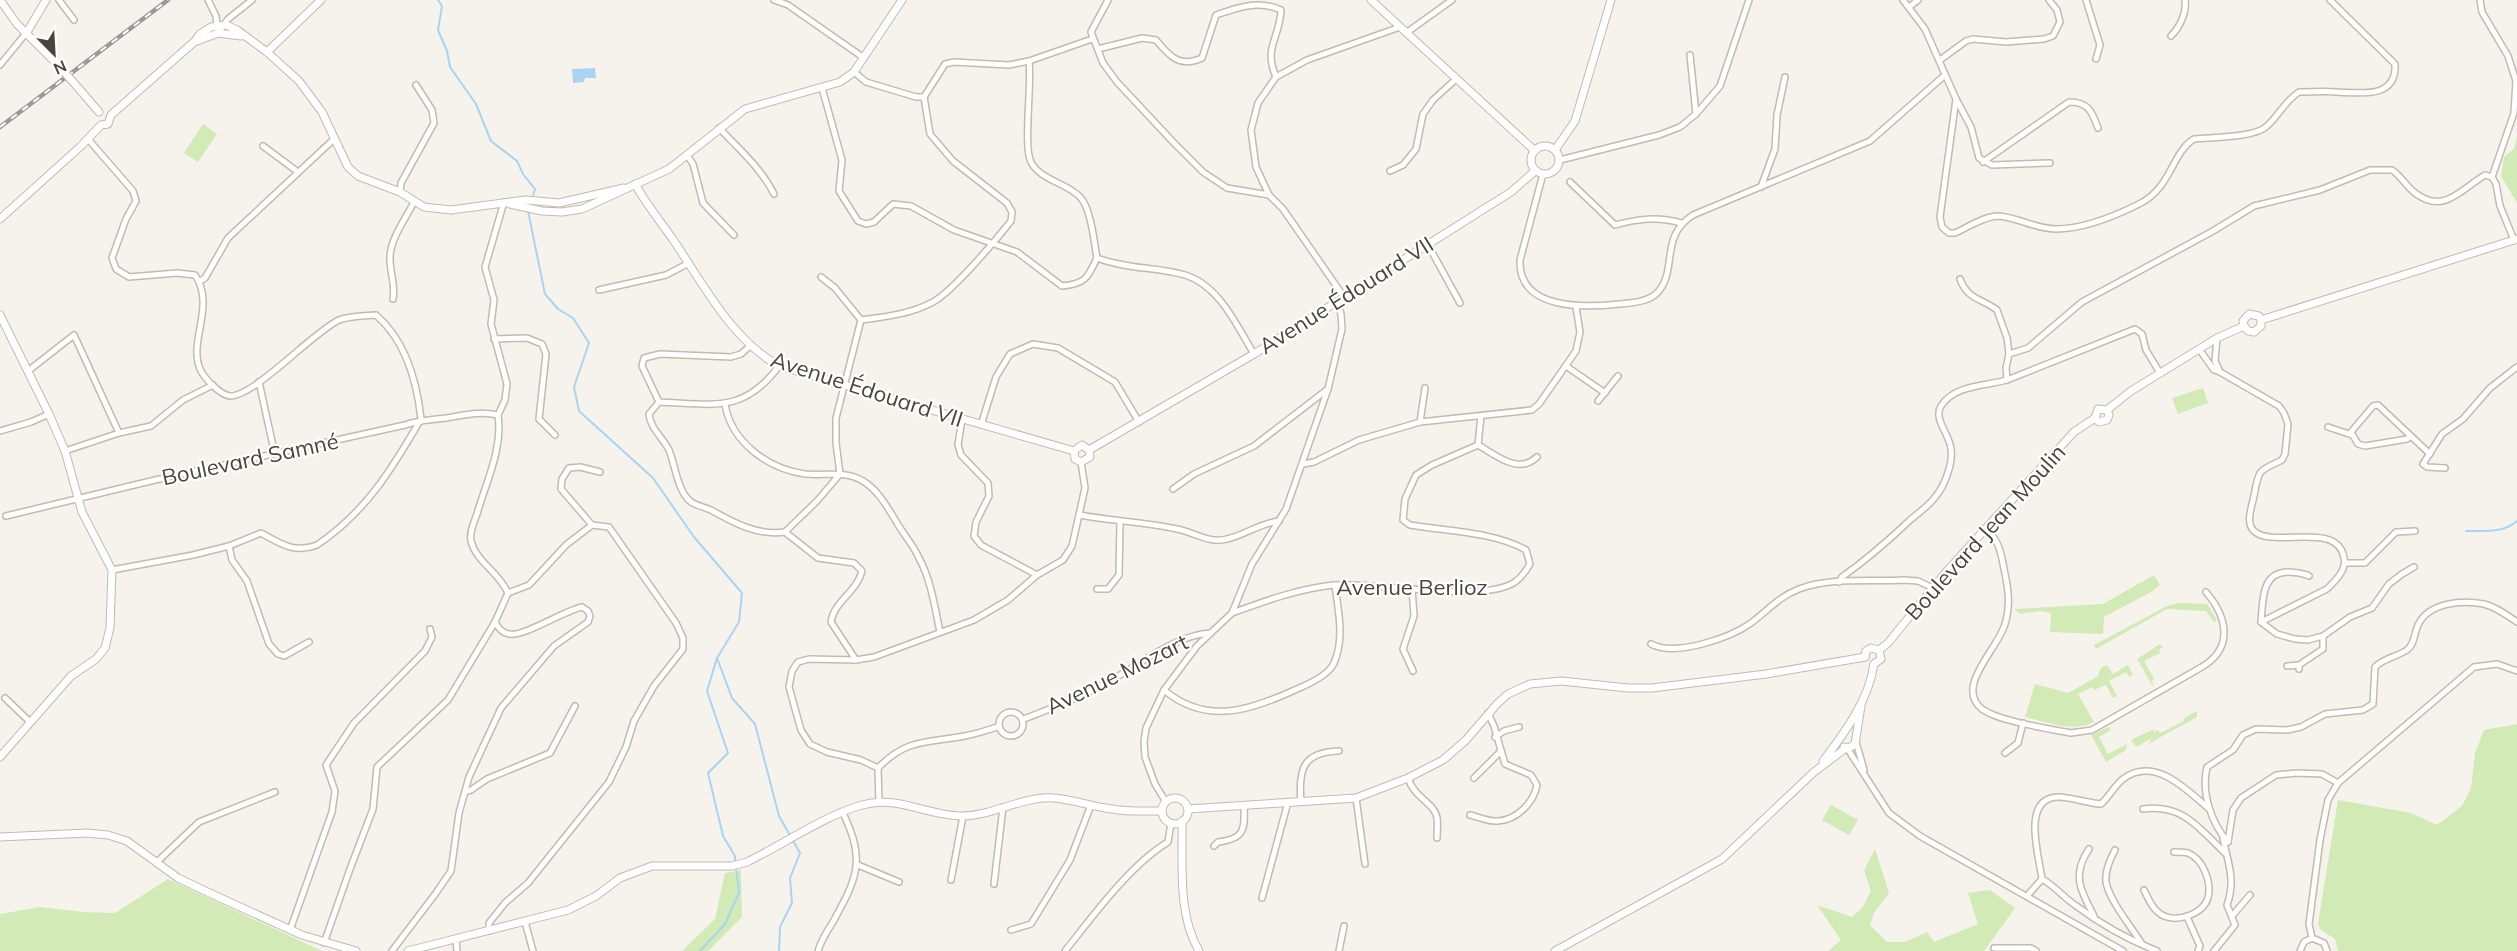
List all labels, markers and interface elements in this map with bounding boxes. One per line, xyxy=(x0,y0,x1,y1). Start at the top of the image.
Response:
north arrow xyxy=(24,24,84,84)
text: N xyxy=(51,56,70,79)
street label: Avenue Édouard VII xyxy=(1254,230,1438,360)
street label: Avenue Édouard VII xyxy=(767,345,967,433)
street label: Boulevard Samné xyxy=(159,427,341,491)
street label: Boulevard Jean Moulin xyxy=(1899,438,2071,626)
street label: Avenue Berlioz xyxy=(1336,573,1488,601)
street label: Avenue Mozart xyxy=(1041,627,1193,720)

